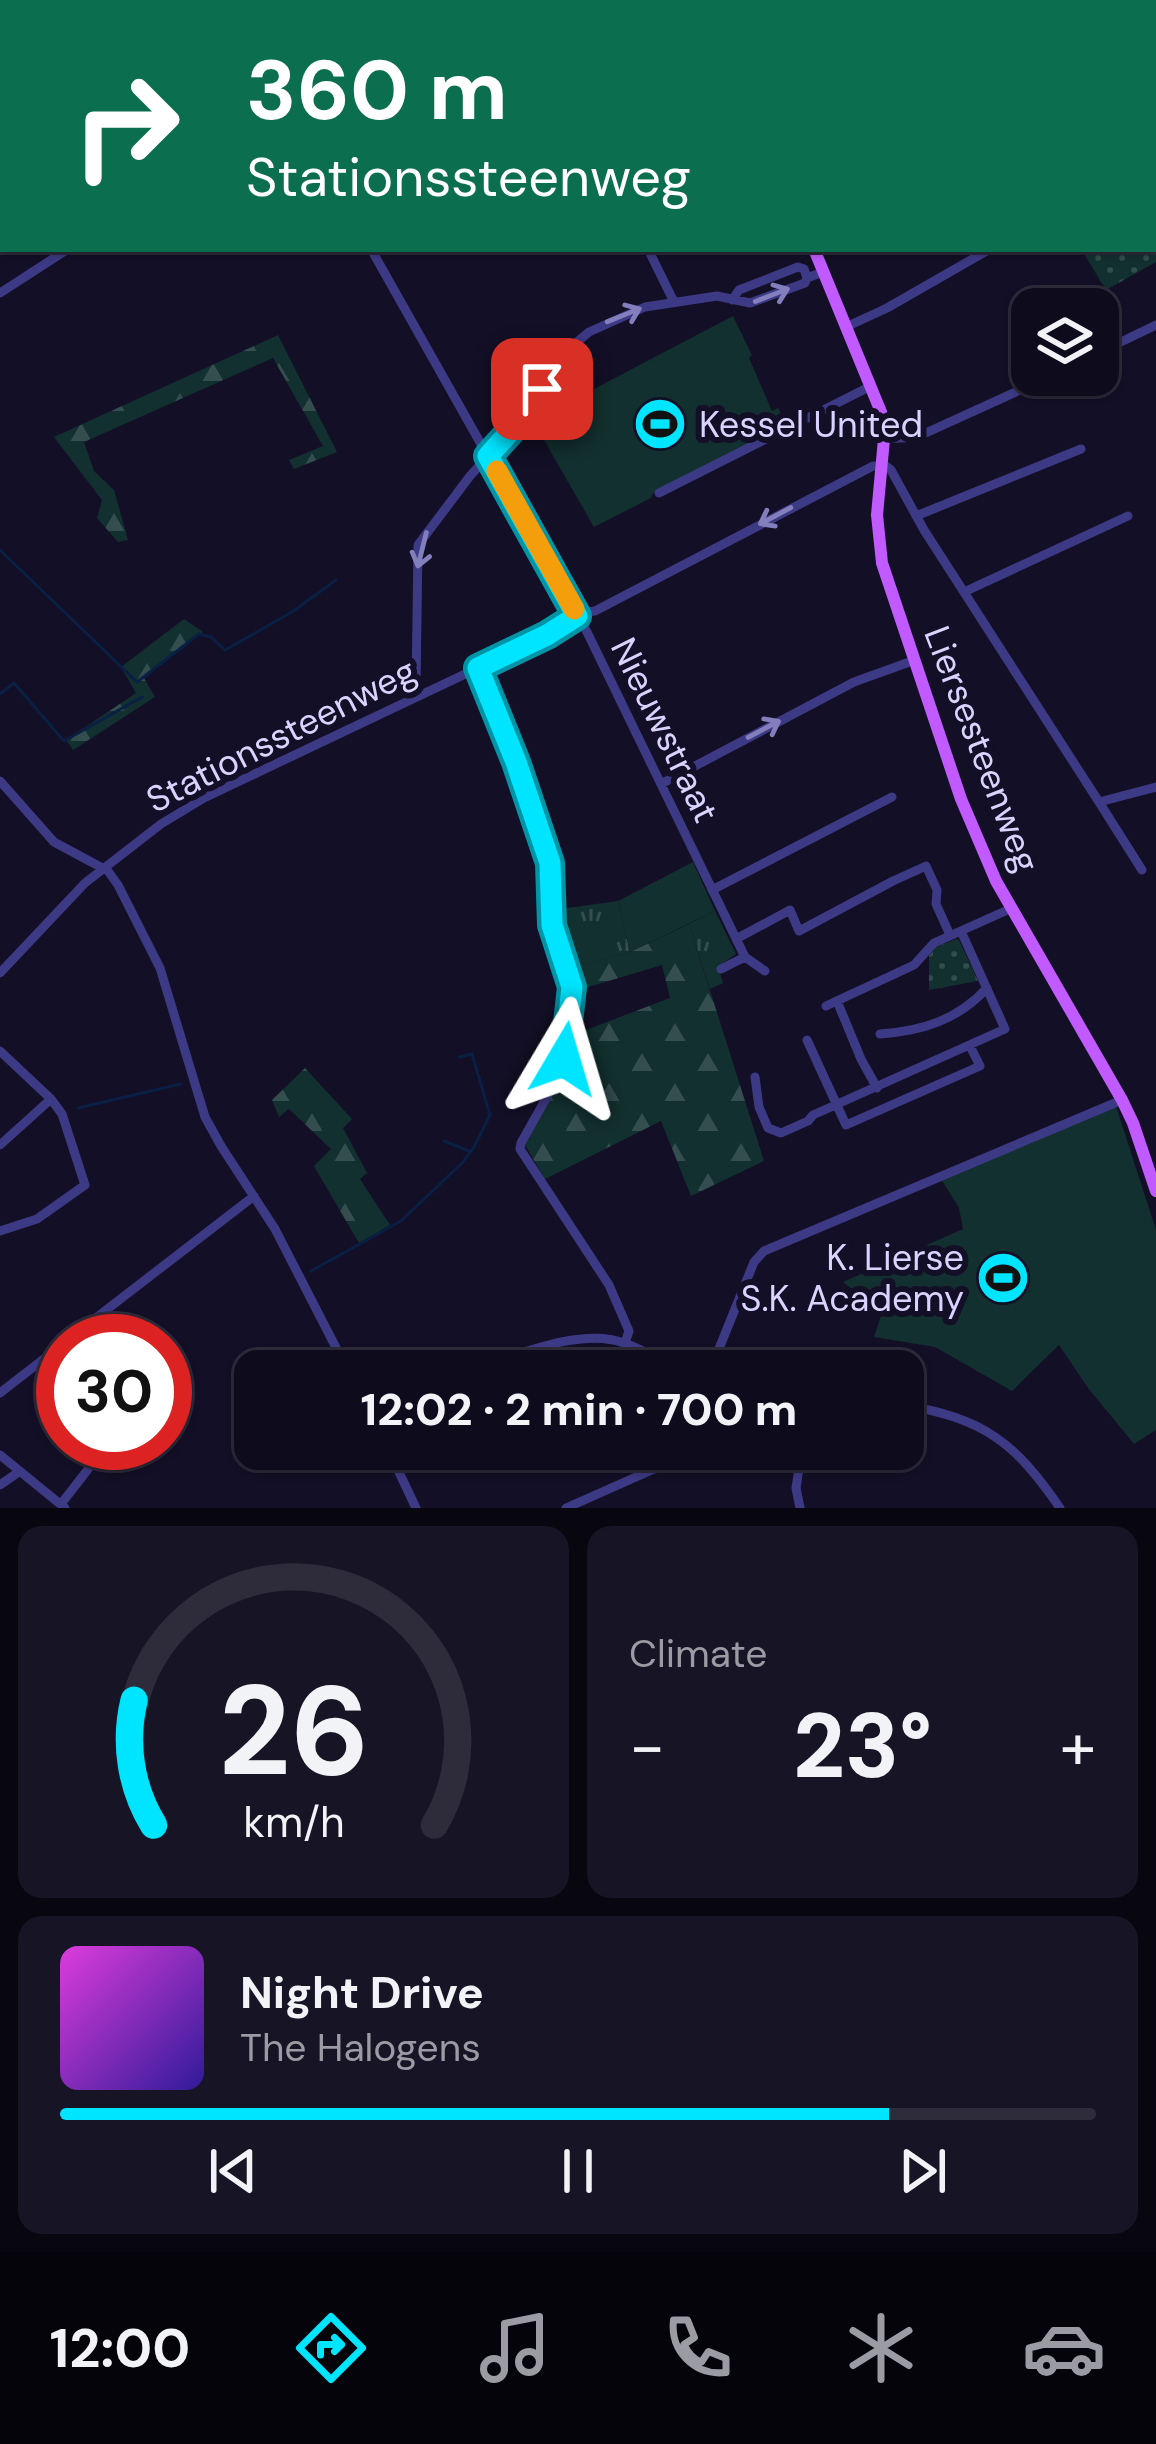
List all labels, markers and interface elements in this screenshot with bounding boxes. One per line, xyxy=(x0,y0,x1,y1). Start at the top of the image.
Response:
text: 360 m xyxy=(246,36,508,145)
icon: right xyxy=(48,48,204,204)
text: Stationssteenweg xyxy=(246,142,691,213)
one-way arrow xyxy=(753,283,790,304)
map controls xyxy=(1011,288,1119,396)
button: layers xyxy=(1011,288,1119,396)
one-way arrow xyxy=(605,303,642,324)
pin xyxy=(491,338,593,440)
icon: arrive xyxy=(509,356,575,422)
sports icon: Kessel United xyxy=(632,396,688,452)
place label: Kessel United xyxy=(699,401,923,448)
one-way arrow xyxy=(758,505,794,528)
one-way arrow xyxy=(410,530,432,568)
street label: Liersesteenweg xyxy=(914,619,1050,879)
street label: Nieuwstraat xyxy=(600,630,730,830)
street label: Stationssteenweg xyxy=(138,647,424,823)
one-way arrow xyxy=(745,717,780,740)
position arrow xyxy=(501,996,627,1122)
place label: K. Lierse S.K. Academy xyxy=(741,1234,964,1322)
sports icon: K. Lierse S.K. Academy xyxy=(975,1250,1031,1306)
speed limit sign: 30 xyxy=(36,1314,192,1470)
text: 12:02 · 2 min · 700 m xyxy=(361,1380,797,1439)
text: Climate xyxy=(629,1628,767,1679)
text: 26 xyxy=(218,1650,369,1813)
text: 23° xyxy=(793,1688,932,1805)
text: − xyxy=(629,1704,665,1789)
text: + xyxy=(1060,1704,1096,1789)
text: km/h xyxy=(243,1794,344,1850)
text: Night Drive xyxy=(240,1963,484,2022)
text: The Halogens xyxy=(240,2022,481,2073)
icon: previous xyxy=(200,2138,266,2204)
icon: pause xyxy=(545,2138,611,2204)
icon: next xyxy=(890,2138,956,2204)
icon: directions xyxy=(289,2306,373,2390)
icon: music xyxy=(473,2306,557,2390)
icon: phone xyxy=(656,2306,740,2390)
icon: climate xyxy=(839,2306,923,2390)
icon: car xyxy=(1022,2306,1106,2390)
text: 12:00 xyxy=(50,2313,190,2384)

